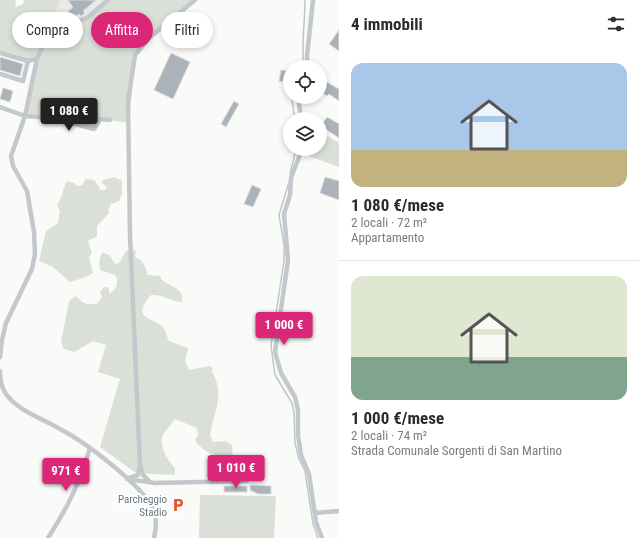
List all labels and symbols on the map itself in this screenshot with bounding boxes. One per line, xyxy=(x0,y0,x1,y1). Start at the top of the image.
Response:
pin: 1 080 € xyxy=(32,98,106,132)
pin: 1 000 € xyxy=(247,312,321,346)
pin: 1 010 € xyxy=(199,455,273,489)
pin: 971 € xyxy=(38,458,94,492)
place label: Parcheggio Stadio xyxy=(118,493,167,519)
parking icon: Parcheggio Stadio xyxy=(170,497,186,513)

